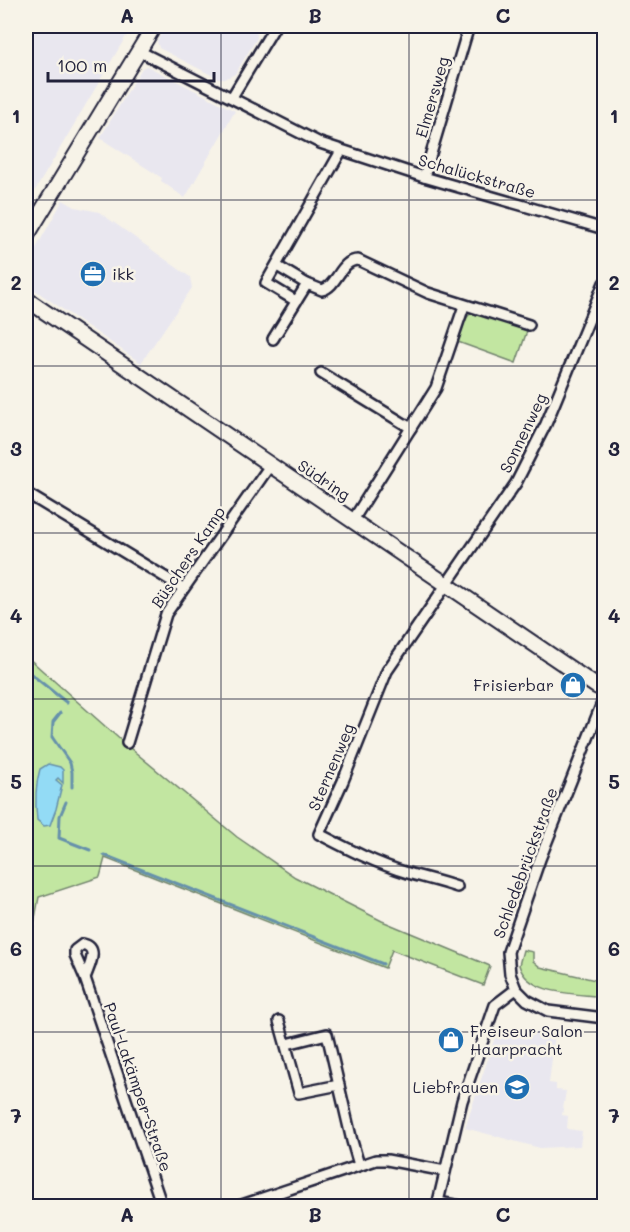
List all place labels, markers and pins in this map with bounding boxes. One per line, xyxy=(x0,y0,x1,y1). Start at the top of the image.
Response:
office icon: ikk xyxy=(78,259,108,289)
place label: ikk xyxy=(112,263,134,284)
shop icon: Frisierbar xyxy=(558,670,588,700)
place label: Frisierbar xyxy=(473,674,554,695)
place label: Freiseur Salon Haarpracht xyxy=(470,1020,583,1059)
shop icon: Freiseur Salon Haarpracht xyxy=(436,1025,466,1055)
school or university icon: Liebfrauen xyxy=(502,1072,532,1102)
place label: Liebfrauen xyxy=(413,1076,498,1097)

